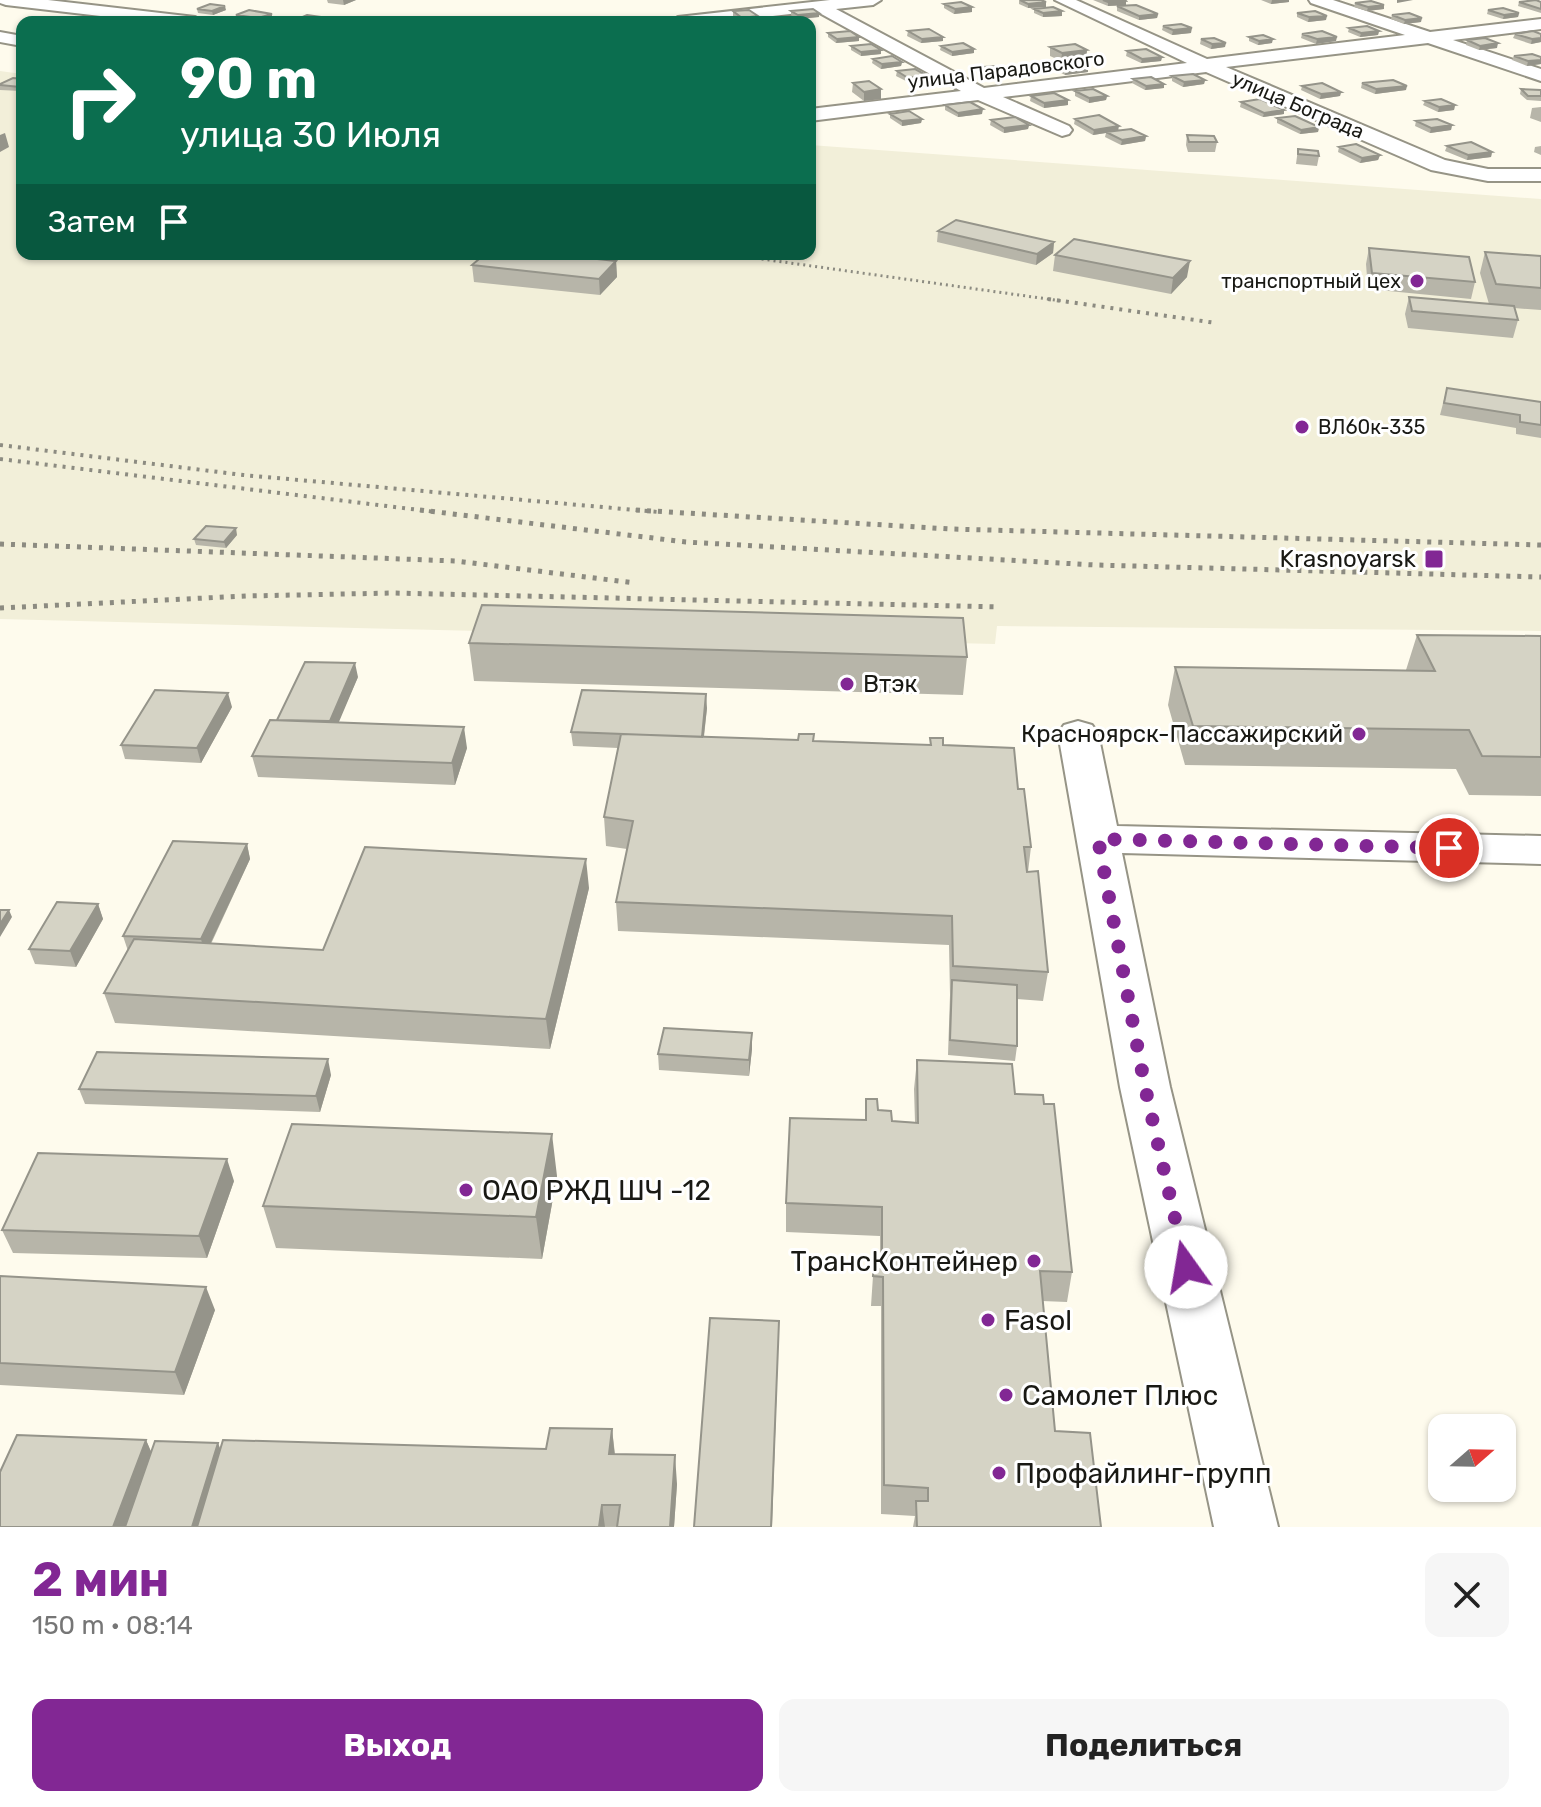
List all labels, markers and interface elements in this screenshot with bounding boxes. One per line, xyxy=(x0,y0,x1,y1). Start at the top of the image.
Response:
text: 90 m xyxy=(180,46,317,112)
street label: улица Парадовского xyxy=(906,46,1106,94)
icon: right xyxy=(48,48,152,152)
street label: улица Бограда xyxy=(1228,66,1368,144)
text: улица 30 Июля xyxy=(180,113,441,156)
icon: arrive xyxy=(152,200,196,244)
text: Затем xyxy=(48,204,136,240)
place label: транспортный цех xyxy=(1221,269,1401,293)
marker: транспортный цех xyxy=(1408,272,1426,290)
place label: ВЛ60к-335 xyxy=(1318,415,1425,439)
marker: ВЛ60к-335 xyxy=(1293,418,1311,436)
place label: Krasnoyarsk xyxy=(1280,545,1417,573)
marker: Krasnoyarsk xyxy=(1423,548,1445,570)
place label: Втэк xyxy=(863,670,918,698)
marker: Втэк xyxy=(838,675,856,693)
place label: Красноярск-Пассажирский xyxy=(1021,720,1343,748)
marker: Красноярск-Пассажирский xyxy=(1350,725,1368,743)
pin xyxy=(1415,814,1483,882)
icon: arrive xyxy=(1427,826,1471,870)
place label: ОАО РЖД ШЧ -12 xyxy=(482,1174,711,1207)
marker: ОАО РЖД ШЧ -12 xyxy=(457,1181,475,1199)
position arrow xyxy=(1144,1225,1228,1309)
place label: ТрансКонтейнер xyxy=(790,1245,1018,1278)
marker: ТрансКонтейнер xyxy=(1025,1252,1043,1270)
place label: Fasol xyxy=(1004,1304,1072,1337)
marker: Fasol xyxy=(979,1311,997,1329)
place label: Самолет Плюс xyxy=(1022,1379,1218,1412)
marker: Самолет Плюс xyxy=(997,1386,1015,1404)
north arrow xyxy=(1428,1414,1516,1502)
map controls xyxy=(1428,1414,1516,1502)
place label: Профайлинг-групп xyxy=(1015,1457,1272,1490)
marker: Профайлинг-групп xyxy=(990,1464,1008,1482)
text: 2 мин xyxy=(32,1551,169,1608)
button: close xyxy=(1425,1553,1509,1637)
text: 150 m · 08:14 xyxy=(32,1610,193,1641)
button: Выход xyxy=(32,1699,763,1791)
button: Поделиться xyxy=(779,1699,1509,1791)

